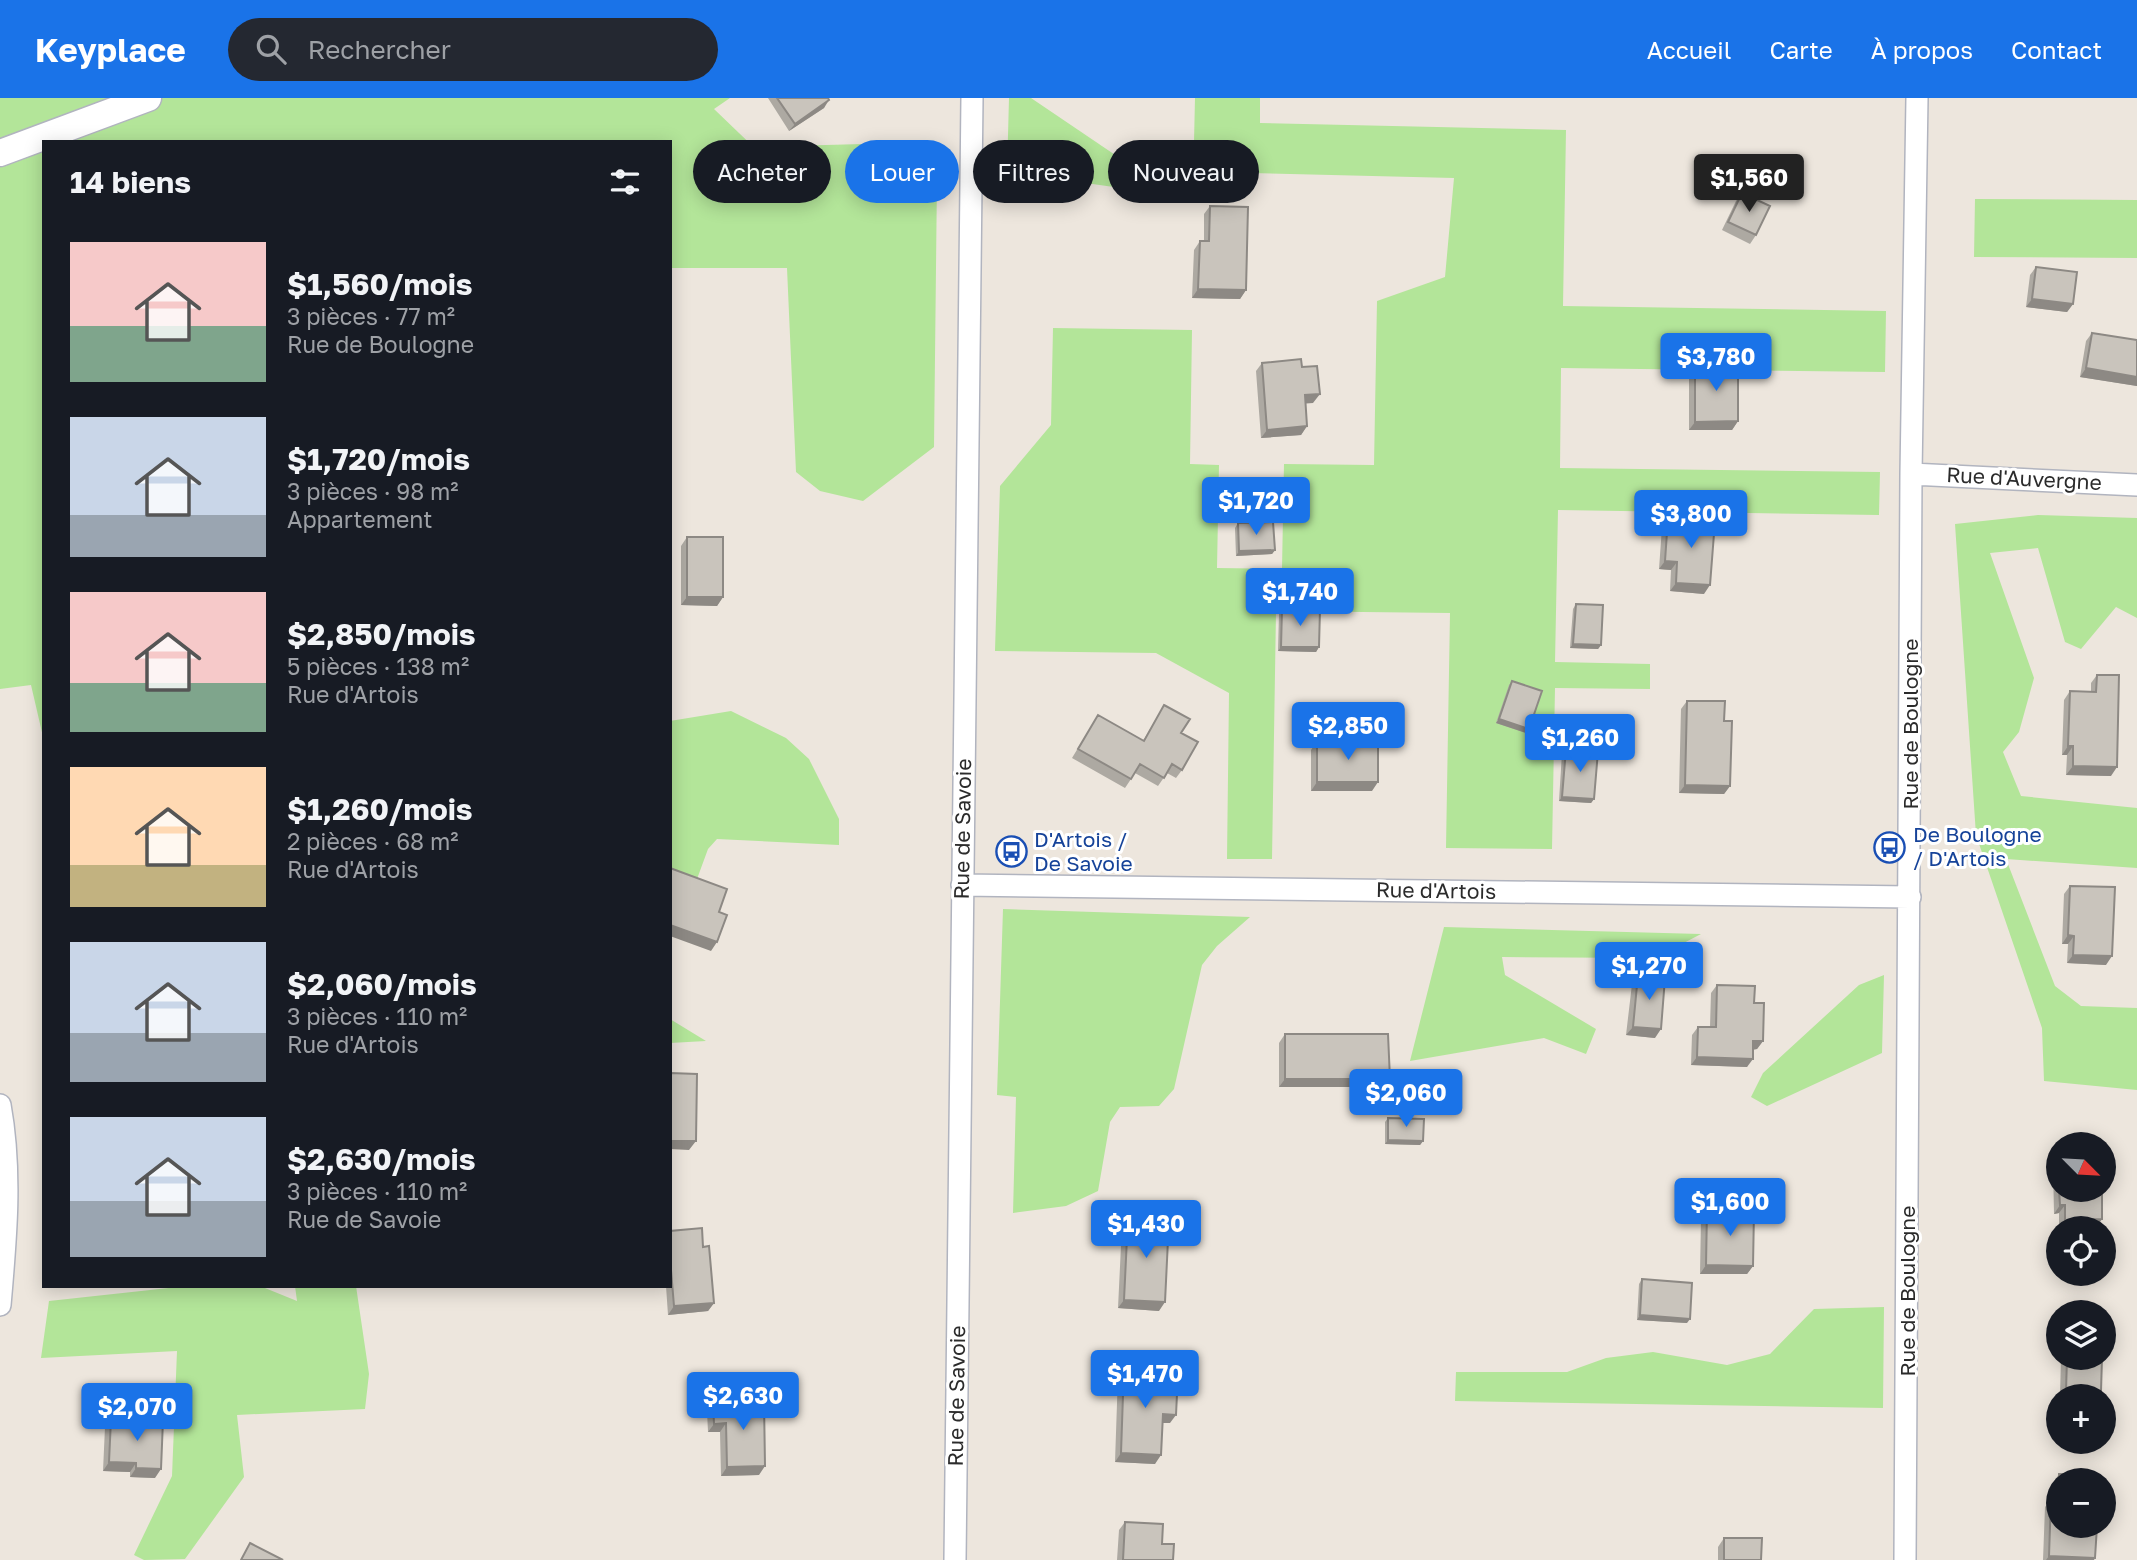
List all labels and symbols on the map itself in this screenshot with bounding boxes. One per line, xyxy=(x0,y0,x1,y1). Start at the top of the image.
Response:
pin: $1,560 xyxy=(1692,155,1806,214)
pin: $3,780 xyxy=(1659,334,1773,393)
street label: Rue d'Auvergne xyxy=(1946,461,2102,495)
pin: $1,720 xyxy=(1199,478,1313,537)
pin: $3,800 xyxy=(1634,490,1748,550)
pin: $1,740 xyxy=(1243,568,1357,628)
street label: Rue de Boulogne xyxy=(1897,639,1923,809)
pin: $2,850 xyxy=(1291,702,1405,762)
pin: $1,260 xyxy=(1523,714,1637,774)
street label: Rue de Savoie xyxy=(948,758,976,900)
place label: De Boulogne / D'Artois xyxy=(1913,821,2042,871)
place label: D'Artois / De Savoie xyxy=(1034,826,1133,876)
bus stop icon: De Boulogne / D'Artois xyxy=(1873,830,1907,864)
bus stop icon: D'Artois / De Savoie xyxy=(994,835,1028,869)
street label: Rue d'Artois xyxy=(1376,876,1496,904)
pin: $1,270 xyxy=(1592,942,1706,1002)
pin: $2,060 xyxy=(1349,1070,1463,1129)
north arrow xyxy=(2046,1132,2116,1202)
pin: $1,600 xyxy=(1673,1178,1787,1238)
pin: $1,430 xyxy=(1089,1200,1203,1260)
street label: Rue de Boulogne xyxy=(1894,1206,1920,1376)
street label: Rue de Savoie xyxy=(942,1325,970,1467)
pin: $1,470 xyxy=(1088,1350,1202,1410)
pin: $2,630 xyxy=(686,1372,800,1432)
pin: $2,070 xyxy=(80,1384,194,1443)

